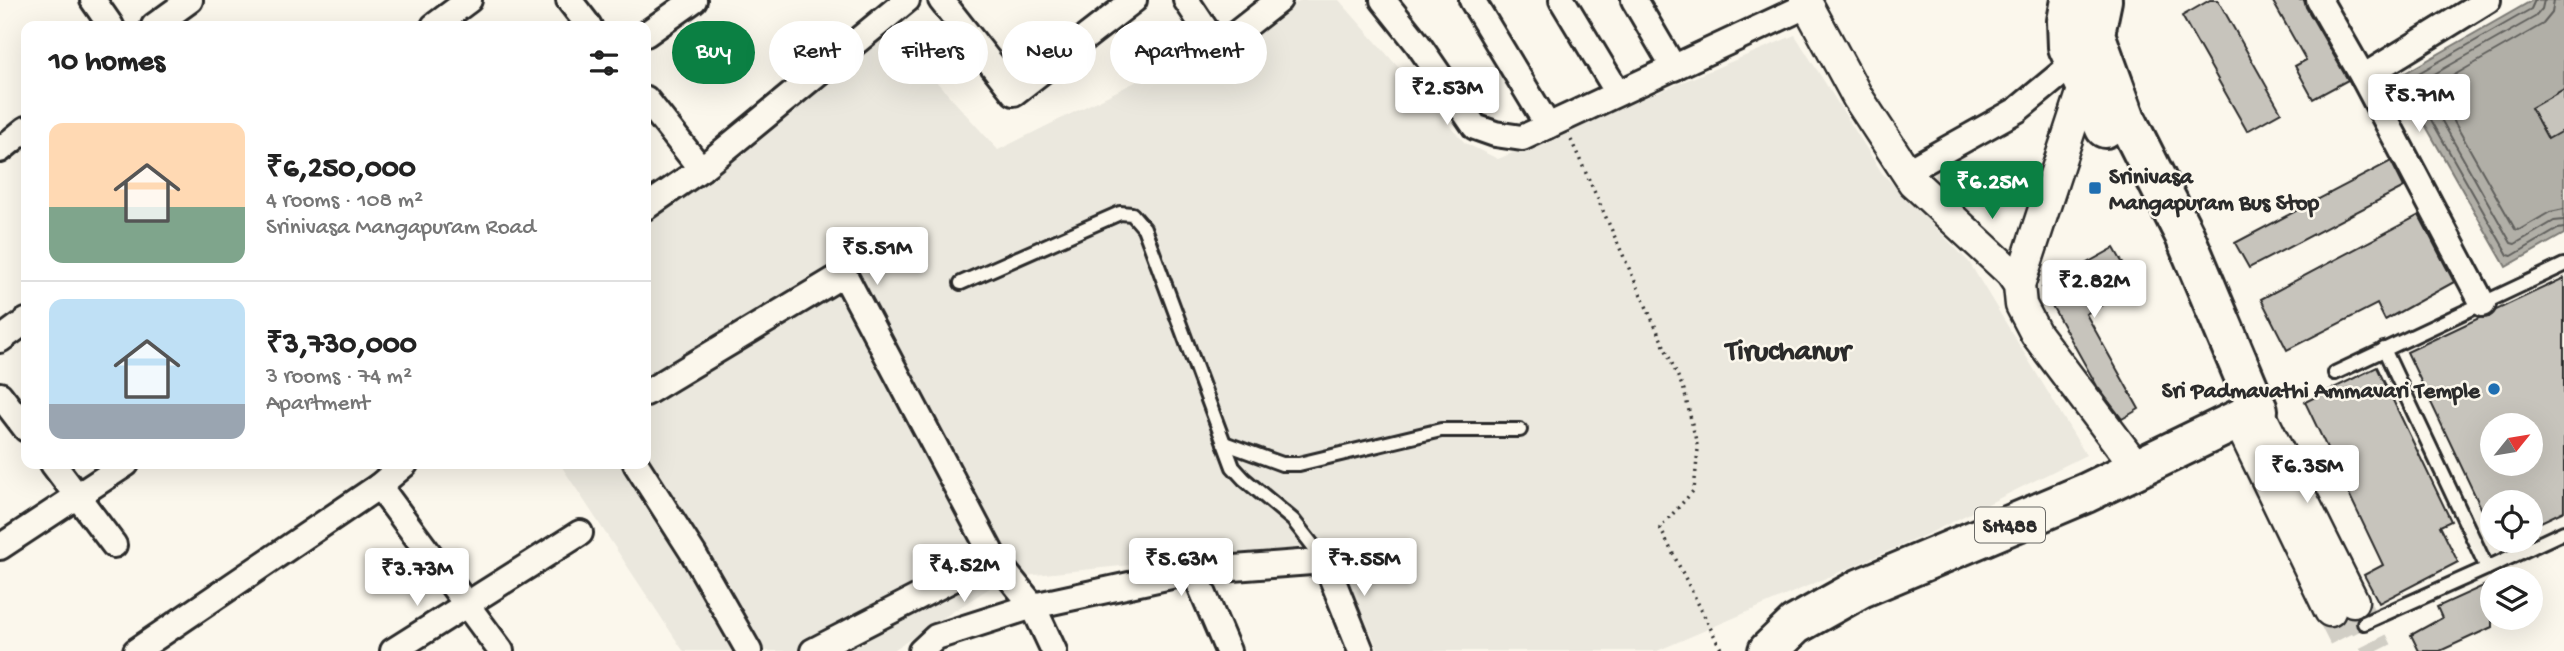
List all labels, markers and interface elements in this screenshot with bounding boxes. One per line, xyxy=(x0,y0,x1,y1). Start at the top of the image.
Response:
chip: Buy xyxy=(672,21,755,84)
chip: Rent xyxy=(769,21,864,84)
chip: Filters xyxy=(878,21,988,84)
chip: New xyxy=(1002,21,1096,84)
chip: Apartment xyxy=(1110,21,1267,84)
icon: filters xyxy=(585,44,623,82)
text: 10 homes xyxy=(49,46,165,81)
pin: ₹2.53M xyxy=(1390,68,1504,127)
pin: ₹5.71M xyxy=(2362,74,2476,134)
text: ₹2.53M xyxy=(1411,76,1483,103)
text: ₹5.71M xyxy=(2384,83,2454,110)
icon: home xyxy=(105,151,189,235)
text: ₹6,250,000 xyxy=(266,153,416,188)
pin: ₹6.25M xyxy=(1935,162,2049,221)
place label: Srinivasa Mangapuram Bus Stop xyxy=(2109,165,2320,218)
text: ₹6.25M xyxy=(1956,170,2028,197)
marker: Srinivasa Mangapuram Bus Stop xyxy=(2087,180,2103,196)
text: 4 rooms · 108 m² xyxy=(266,188,423,215)
text: Srinivasa Mangapuram Road xyxy=(266,215,536,242)
pin: ₹5.51M xyxy=(820,228,934,287)
text: ₹5.51M xyxy=(842,236,912,263)
pin: ₹2.82M xyxy=(2037,260,2151,320)
text: ₹2.82M xyxy=(2058,269,2130,296)
icon: home xyxy=(105,327,189,411)
text: ₹3,730,000 xyxy=(266,329,417,364)
district label: Tiruchanur xyxy=(1724,336,1854,371)
text: 3 rooms · 74 m² xyxy=(266,364,412,391)
place label: Sri Padmavathi Ammavari Temple xyxy=(2162,379,2481,406)
marker: Sri Padmavathi Ammavari Temple xyxy=(2486,381,2502,397)
text: Apartment xyxy=(266,391,370,418)
north arrow xyxy=(2480,413,2543,476)
map controls xyxy=(2480,413,2543,630)
pin: ₹6.35M xyxy=(2250,446,2364,505)
text: ₹6.35M xyxy=(2271,454,2343,481)
button: locate xyxy=(2480,490,2543,553)
road number: SH488 xyxy=(1975,508,2045,542)
pin: ₹5.63M xyxy=(1124,538,1238,598)
pin: ₹7.55M xyxy=(1307,538,1421,598)
pin: ₹4.52M xyxy=(907,544,1021,604)
text: ₹5.63M xyxy=(1145,547,1217,574)
text: ₹7.55M xyxy=(1328,547,1400,574)
pin: ₹3.73M xyxy=(360,548,474,608)
text: ₹4.52M xyxy=(929,553,999,580)
text: ₹3.73M xyxy=(381,557,453,584)
button: layers xyxy=(2480,567,2543,630)

